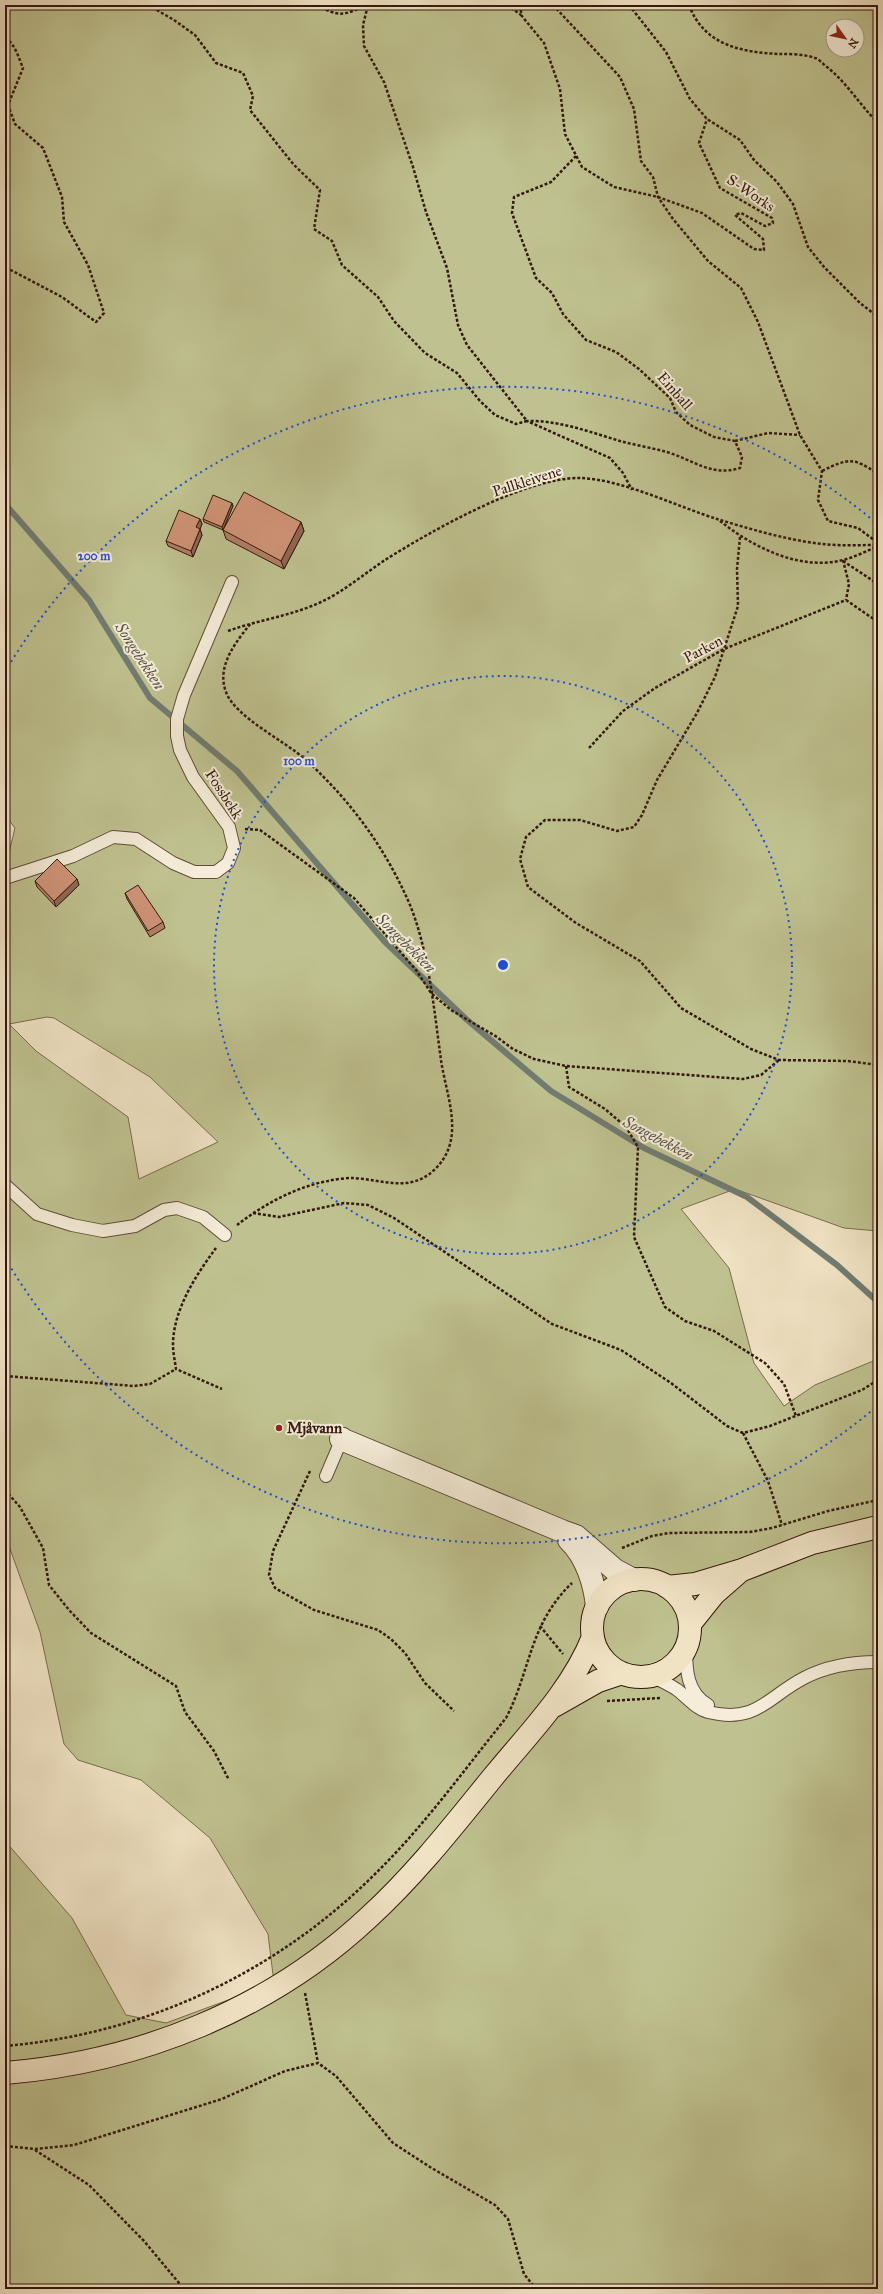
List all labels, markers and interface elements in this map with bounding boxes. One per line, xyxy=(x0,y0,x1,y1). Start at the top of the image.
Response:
north arrow xyxy=(825,18,865,58)
text: N xyxy=(845,36,861,51)
street label: S-Works xyxy=(724,170,778,216)
street label: Einball xyxy=(654,368,697,414)
street label: Pallkleivene xyxy=(490,461,564,501)
text: 200 m xyxy=(78,549,111,563)
water label: Songebekken xyxy=(111,618,169,694)
street label: Parken xyxy=(681,631,725,667)
text: 100 m xyxy=(283,754,316,768)
street label: Fossbekk xyxy=(201,766,247,822)
water label: Songebekken xyxy=(372,909,440,977)
centre of rings xyxy=(496,958,510,972)
water label: Songebekken xyxy=(619,1111,697,1165)
place label: Mjåvann xyxy=(287,1419,343,1438)
marker: Mjåvann xyxy=(274,1423,284,1433)

